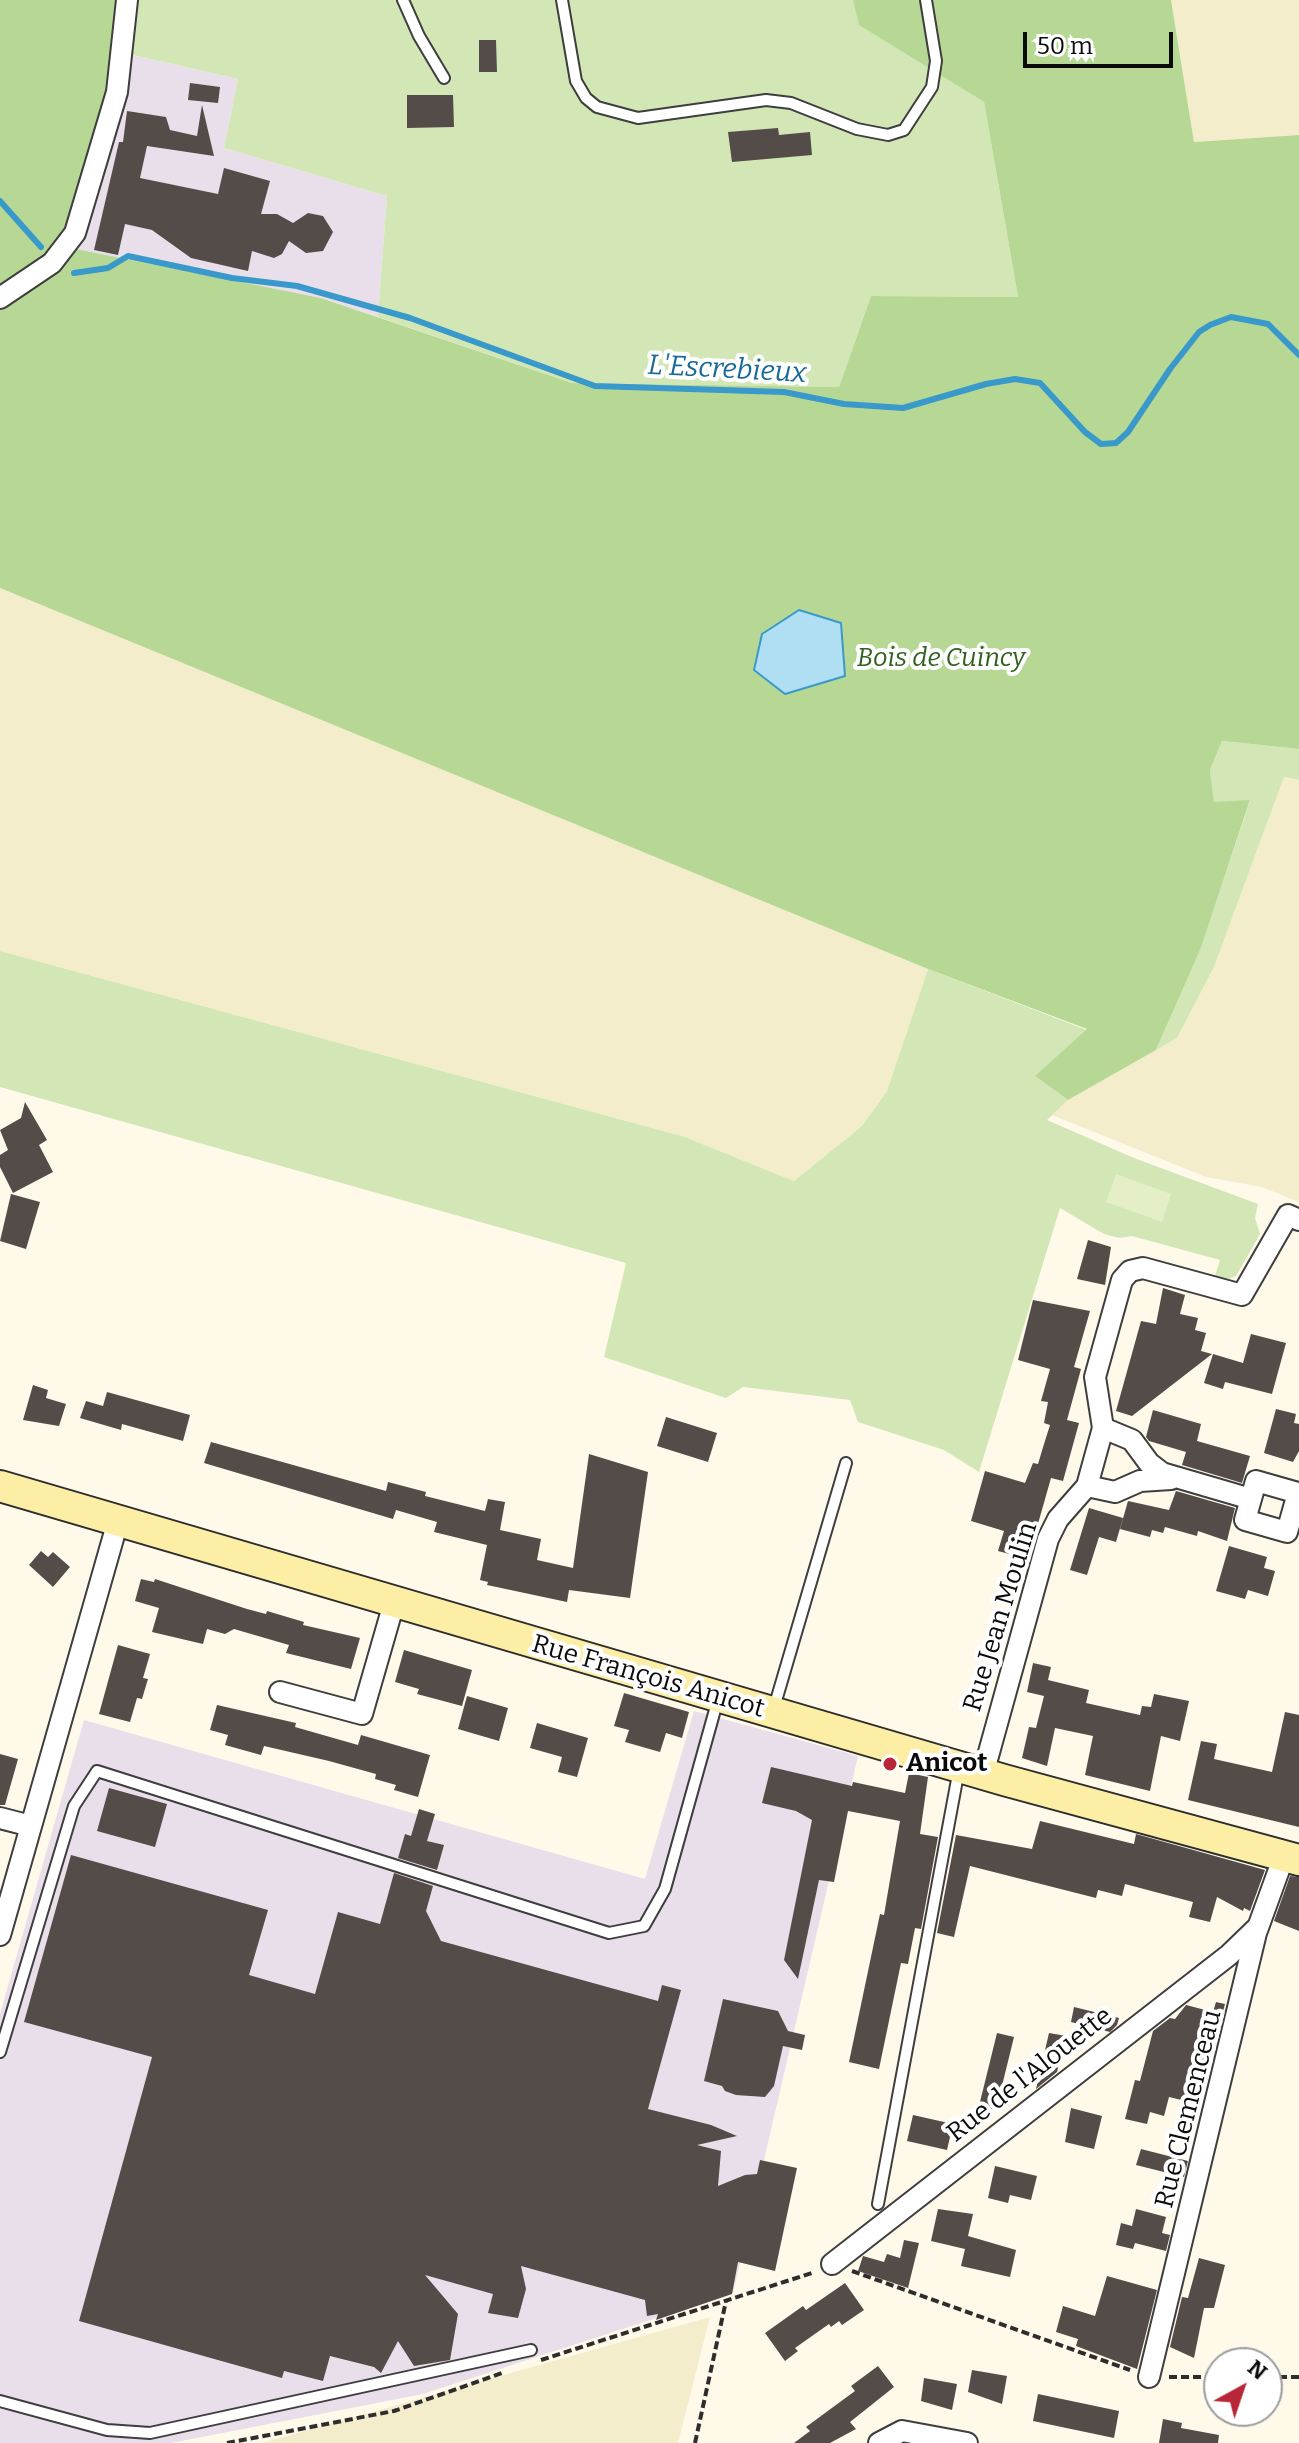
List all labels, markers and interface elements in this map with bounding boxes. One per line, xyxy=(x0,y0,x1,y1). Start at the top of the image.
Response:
scale bar xyxy=(1027,16,1177,66)
text: 50 m xyxy=(1037,32,1093,60)
water label: L'Escrebieux xyxy=(647,349,807,391)
park label: Bois de Cuincy xyxy=(857,643,1025,675)
street label: Rue Jean Moulin xyxy=(957,1519,1045,1715)
street label: Rue François Anicot xyxy=(528,1629,768,1725)
place label: Anicot xyxy=(906,1748,988,1780)
marker: Anicot xyxy=(881,1755,899,1773)
street label: Rue de l'Alouette xyxy=(941,2001,1119,2149)
street label: Rue Clemenceau xyxy=(1149,2007,1229,2211)
north arrow xyxy=(1203,2347,1283,2427)
text: N xyxy=(1242,2354,1273,2386)

